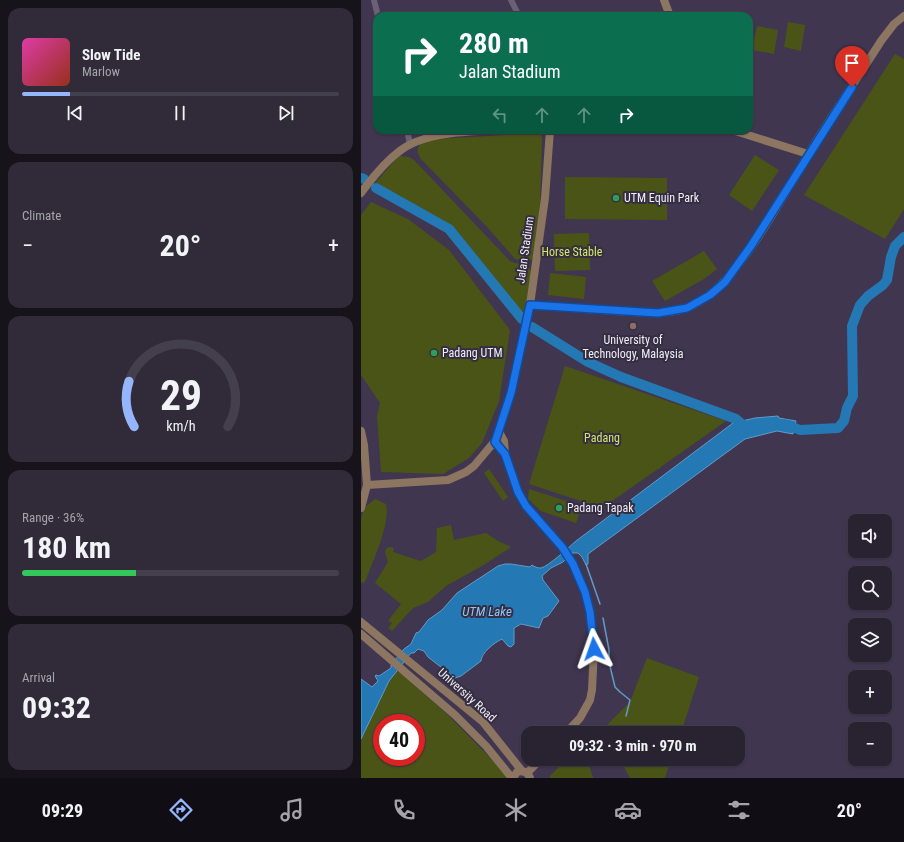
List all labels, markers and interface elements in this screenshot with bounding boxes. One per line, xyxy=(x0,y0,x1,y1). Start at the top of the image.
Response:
text: 280 m xyxy=(459,27,529,60)
icon: right xyxy=(393,28,445,80)
text: Slow Tide xyxy=(82,46,140,64)
pin xyxy=(835,46,869,87)
icon: arrive xyxy=(841,52,863,74)
text: Jalan Stadium xyxy=(459,61,561,82)
text: Marlow xyxy=(82,64,120,79)
icon: previous xyxy=(64,102,86,124)
icon: pause xyxy=(169,102,191,124)
icon: next xyxy=(275,102,297,124)
icon: left xyxy=(489,104,511,126)
icon: ahead xyxy=(531,104,553,126)
icon: ahead xyxy=(573,104,595,126)
icon: right xyxy=(615,104,637,126)
place label: UTM Equin Park xyxy=(624,191,700,205)
marker: UTM Equin Park xyxy=(611,193,621,203)
text: Climate xyxy=(22,208,61,223)
street label: Jalan Stadium xyxy=(513,216,537,284)
text: 20° xyxy=(160,228,202,263)
text: − xyxy=(22,233,33,258)
text: + xyxy=(328,233,339,258)
park label: Horse Stable xyxy=(542,245,603,259)
marker: University of Technology, Malaysia xyxy=(628,321,638,331)
place label: University of Technology, Malaysia xyxy=(583,333,684,361)
place label: Padang UTM xyxy=(442,346,503,360)
marker: Padang UTM xyxy=(429,348,439,358)
text: 29 xyxy=(159,371,202,420)
text: km/h xyxy=(166,418,195,434)
park label: Padang xyxy=(584,431,620,445)
place label: Padang Tapak xyxy=(567,501,634,515)
marker: Padang Tapak xyxy=(554,503,564,513)
text: Range · 36% xyxy=(22,510,84,525)
map controls xyxy=(848,514,892,766)
button: sound xyxy=(848,514,892,558)
text: 180 km xyxy=(22,530,111,565)
button: search xyxy=(848,566,892,610)
water label: UTM Lake xyxy=(462,604,512,619)
button: layers xyxy=(848,618,892,662)
position arrow xyxy=(573,628,615,670)
street label: University Road xyxy=(435,665,499,725)
text: Arrival xyxy=(22,670,55,685)
button: + xyxy=(848,670,892,714)
text: 09:32 xyxy=(22,690,91,725)
speed limit sign: 40 xyxy=(373,714,425,766)
button: − xyxy=(848,722,892,766)
text: 09:32 · 3 min · 970 m xyxy=(569,737,697,755)
icon: directions xyxy=(167,796,195,824)
icon: music xyxy=(278,796,306,824)
icon: phone xyxy=(390,796,418,824)
icon: climate xyxy=(502,796,530,824)
icon: car xyxy=(614,796,642,824)
icon: filters xyxy=(725,796,753,824)
text: 09:29 xyxy=(42,800,83,821)
text: 20° xyxy=(837,800,862,821)

